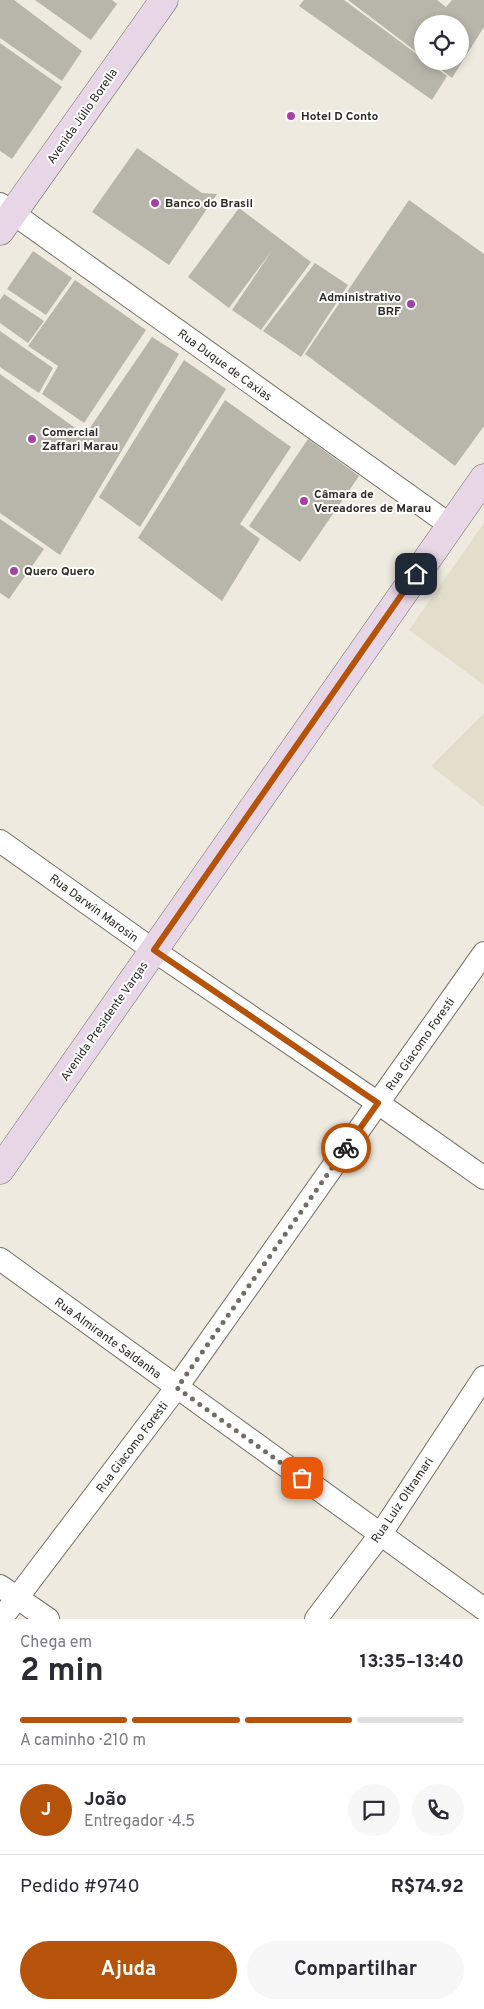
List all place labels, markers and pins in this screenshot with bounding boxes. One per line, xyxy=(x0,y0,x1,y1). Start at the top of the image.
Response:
place label: Hotel D Conto xyxy=(301,109,379,125)
marker: Hotel D Conto xyxy=(285,110,297,122)
place label: Banco do Brasil xyxy=(165,196,253,212)
marker: Banco do Brasil xyxy=(149,197,161,209)
place label: Administrativo BRF xyxy=(319,290,401,320)
marker: Administrativo BRF xyxy=(405,298,417,310)
place label: Comercial Zaffari Marau xyxy=(42,425,118,455)
marker: Comercial Zaffari Marau xyxy=(26,433,38,445)
place label: Câmara de Vereadores de Marau xyxy=(314,487,431,517)
marker: Câmara de Vereadores de Marau xyxy=(298,495,310,507)
pin xyxy=(395,553,437,595)
place label: Quero Quero xyxy=(24,564,95,580)
marker: Quero Quero xyxy=(8,565,20,577)
pin xyxy=(281,1457,323,1499)

